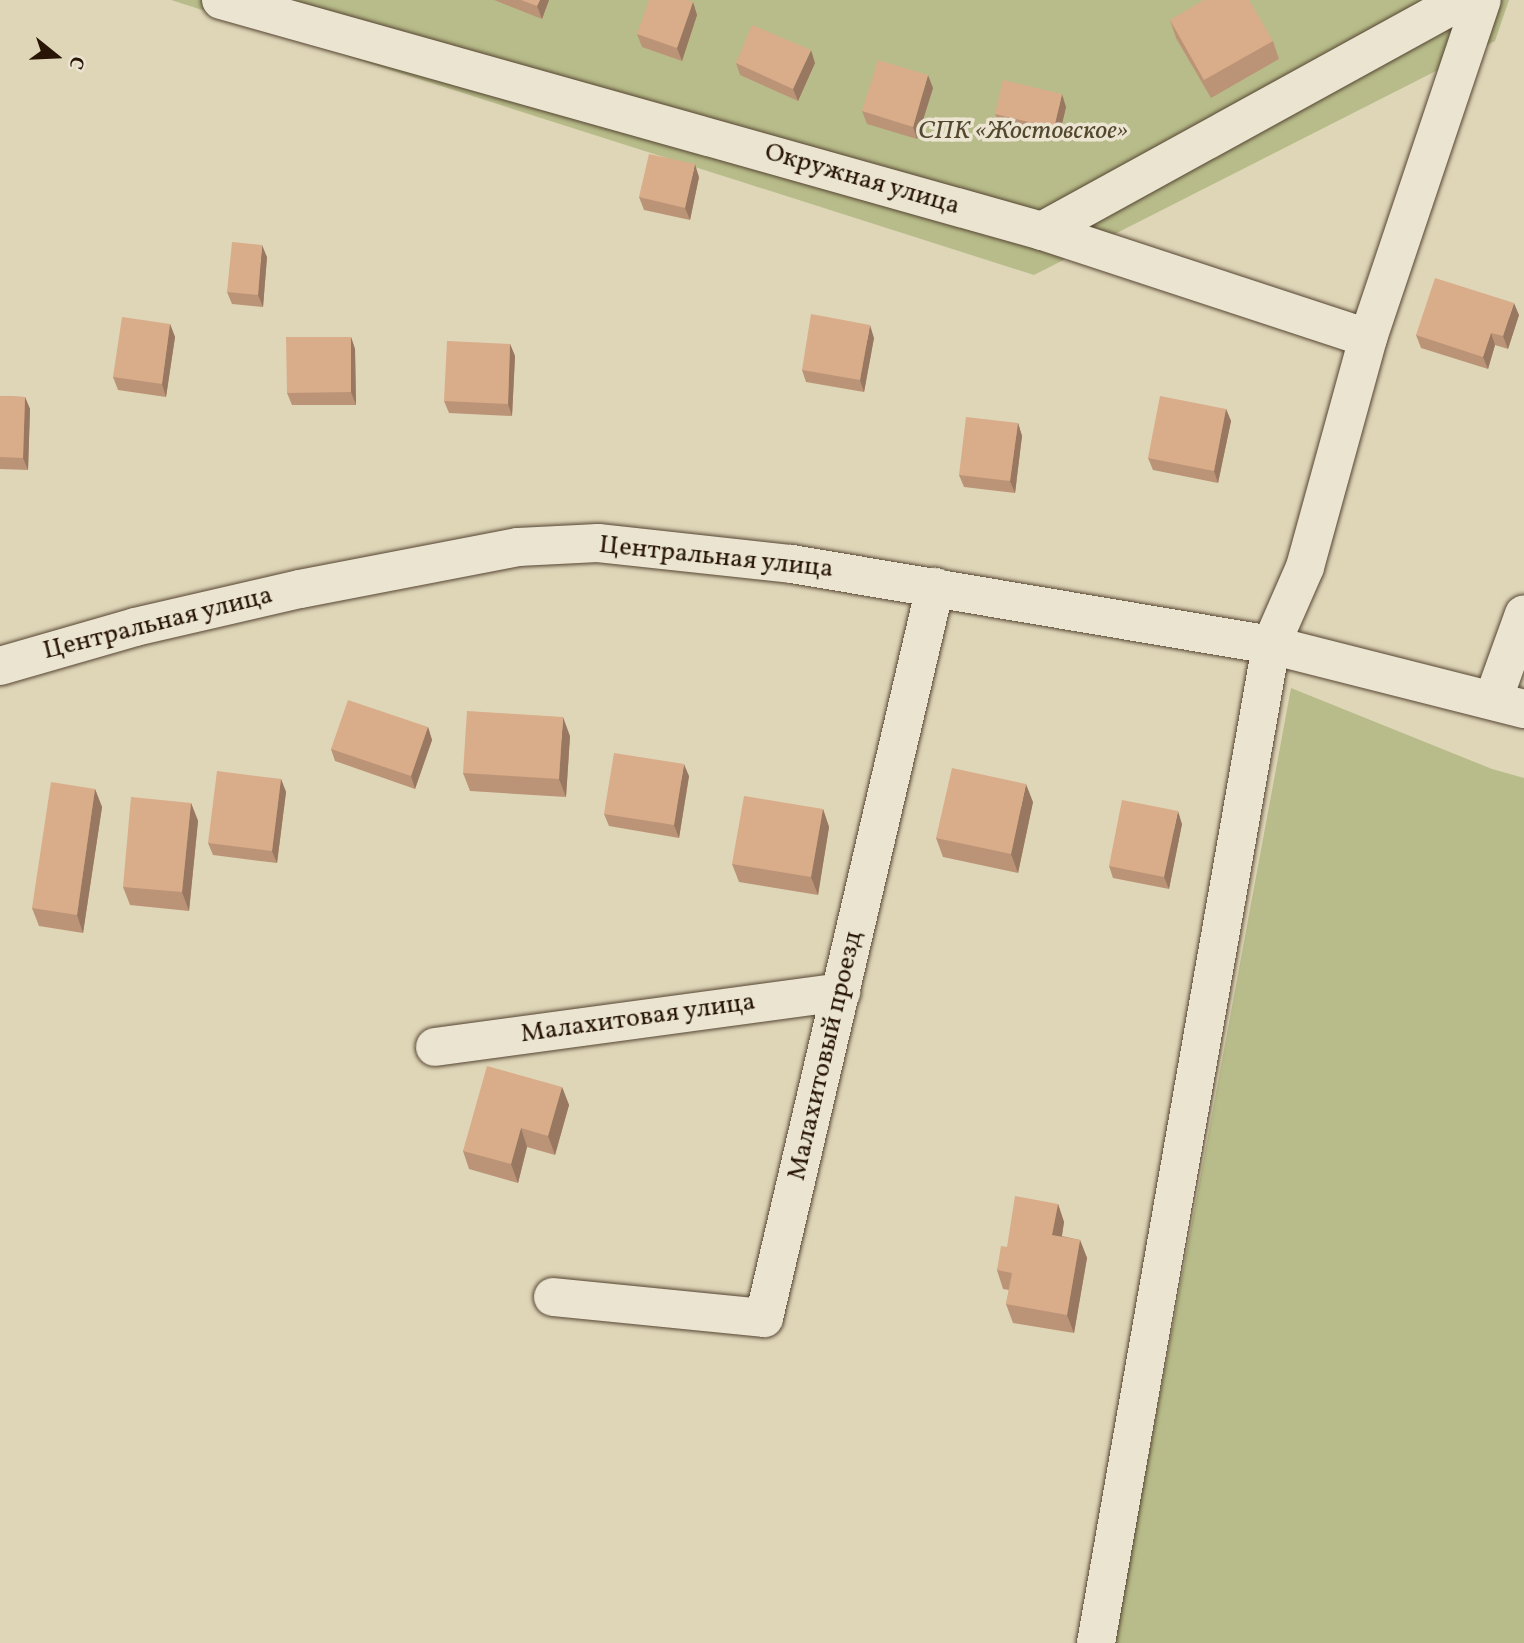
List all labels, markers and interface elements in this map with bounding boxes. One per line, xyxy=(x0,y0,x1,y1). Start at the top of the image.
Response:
north arrow xyxy=(21,21,91,91)
text: С xyxy=(62,53,90,72)
park label: СПК «Жостовское» xyxy=(918,116,1128,148)
street label: Окружная улица xyxy=(761,137,963,223)
street label: Центральная улица xyxy=(597,530,835,586)
street label: Центральная улица xyxy=(40,580,276,668)
street label: Малахитовый проезд xyxy=(782,928,870,1184)
street label: Малахитовая улица xyxy=(518,987,758,1051)

